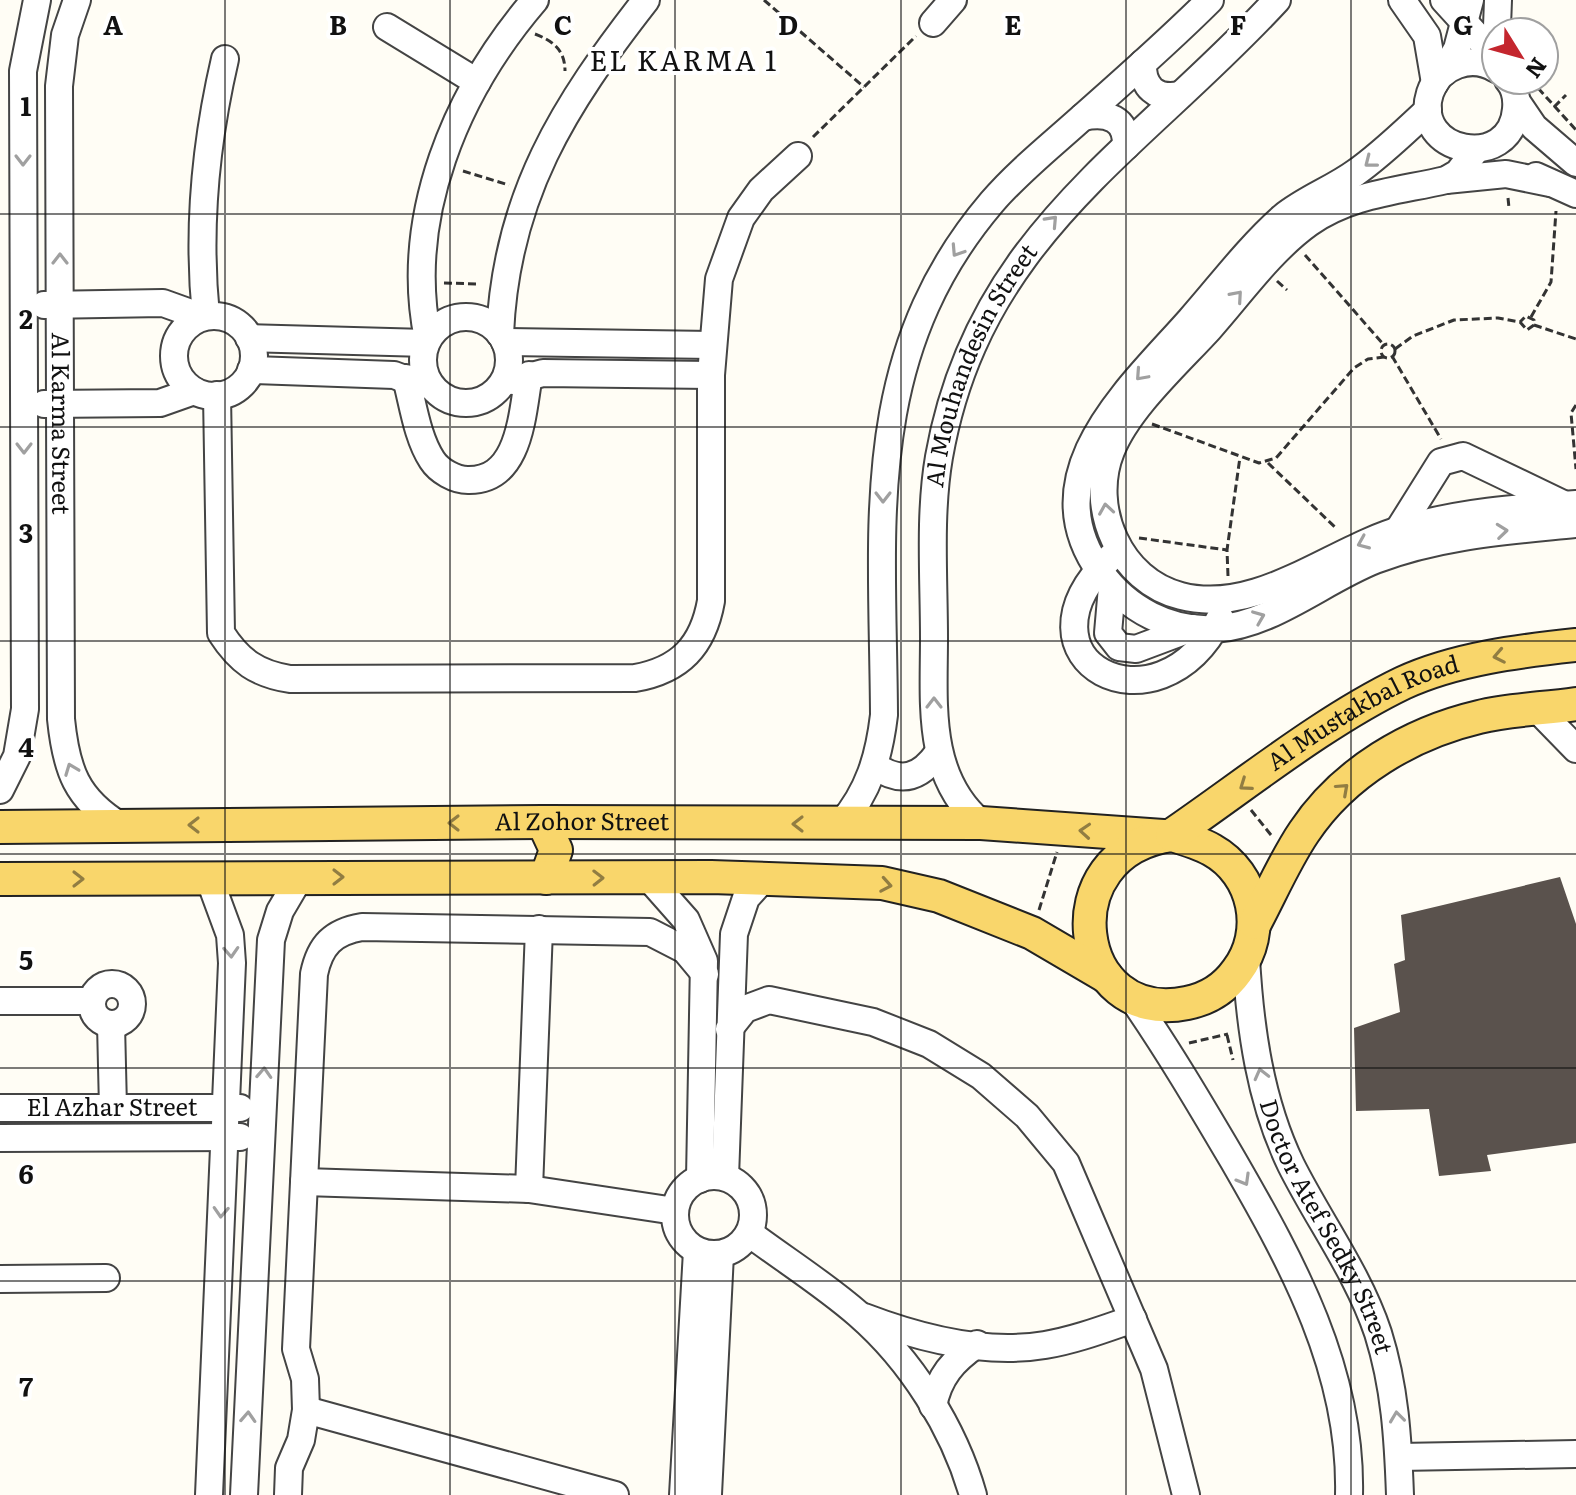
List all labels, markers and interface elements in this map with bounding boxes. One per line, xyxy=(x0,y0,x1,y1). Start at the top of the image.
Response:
text: A xyxy=(103,4,123,43)
text: B xyxy=(329,4,347,43)
text: C xyxy=(554,4,572,43)
text: D xyxy=(778,4,798,43)
text: E xyxy=(1004,4,1022,43)
text: F xyxy=(1230,4,1246,43)
text: G xyxy=(1453,4,1473,43)
north arrow xyxy=(1480,16,1560,96)
district label: EL KARMA 1 xyxy=(590,38,778,80)
text: N xyxy=(1518,52,1556,86)
text: 1 xyxy=(21,85,32,124)
one-way arrow xyxy=(1364,152,1379,166)
one-way arrow xyxy=(14,154,32,167)
one-way arrow xyxy=(1042,216,1057,230)
street label: Al Mouhandesin Street xyxy=(915,235,1044,489)
one-way arrow xyxy=(951,243,966,257)
one-way arrow xyxy=(51,252,69,265)
one-way arrow xyxy=(1228,291,1242,306)
text: 2 xyxy=(19,298,33,337)
street label: Al Karma Street xyxy=(45,333,80,515)
one-way arrow xyxy=(1135,366,1150,380)
one-way arrow xyxy=(15,442,33,455)
one-way arrow xyxy=(874,491,892,504)
one-way arrow xyxy=(1098,503,1115,516)
text: 3 xyxy=(19,512,33,551)
one-way arrow xyxy=(1496,522,1509,539)
one-way arrow xyxy=(1357,534,1371,550)
one-way arrow xyxy=(1251,611,1265,627)
street label: Al Mustakbal Road xyxy=(1259,644,1463,777)
one-way arrow xyxy=(1492,647,1506,664)
one-way arrow xyxy=(925,696,943,709)
text: 4 xyxy=(18,726,34,765)
one-way arrow xyxy=(64,763,81,777)
one-way arrow xyxy=(1240,775,1254,790)
one-way arrow xyxy=(1334,784,1349,799)
street label: Al Zohor Street xyxy=(495,802,670,837)
one-way arrow xyxy=(447,814,460,832)
one-way arrow xyxy=(791,815,804,833)
one-way arrow xyxy=(187,816,200,834)
one-way arrow xyxy=(1078,823,1091,840)
one-way arrow xyxy=(332,868,345,886)
one-way arrow xyxy=(592,869,605,887)
one-way arrow xyxy=(72,870,85,888)
one-way arrow xyxy=(879,875,892,892)
text: 5 xyxy=(19,939,33,978)
one-way arrow xyxy=(223,946,240,959)
one-way arrow xyxy=(255,1066,272,1079)
one-way arrow xyxy=(1254,1067,1271,1081)
street label: El Azhar Street xyxy=(27,1088,198,1123)
street label: Doctor Atef Sedky Street xyxy=(1252,1094,1403,1358)
text: 6 xyxy=(18,1153,34,1192)
one-way arrow xyxy=(1234,1171,1250,1186)
one-way arrow xyxy=(213,1206,230,1219)
text: 7 xyxy=(19,1366,33,1405)
one-way arrow xyxy=(239,1410,256,1423)
one-way arrow xyxy=(1388,1410,1405,1423)

